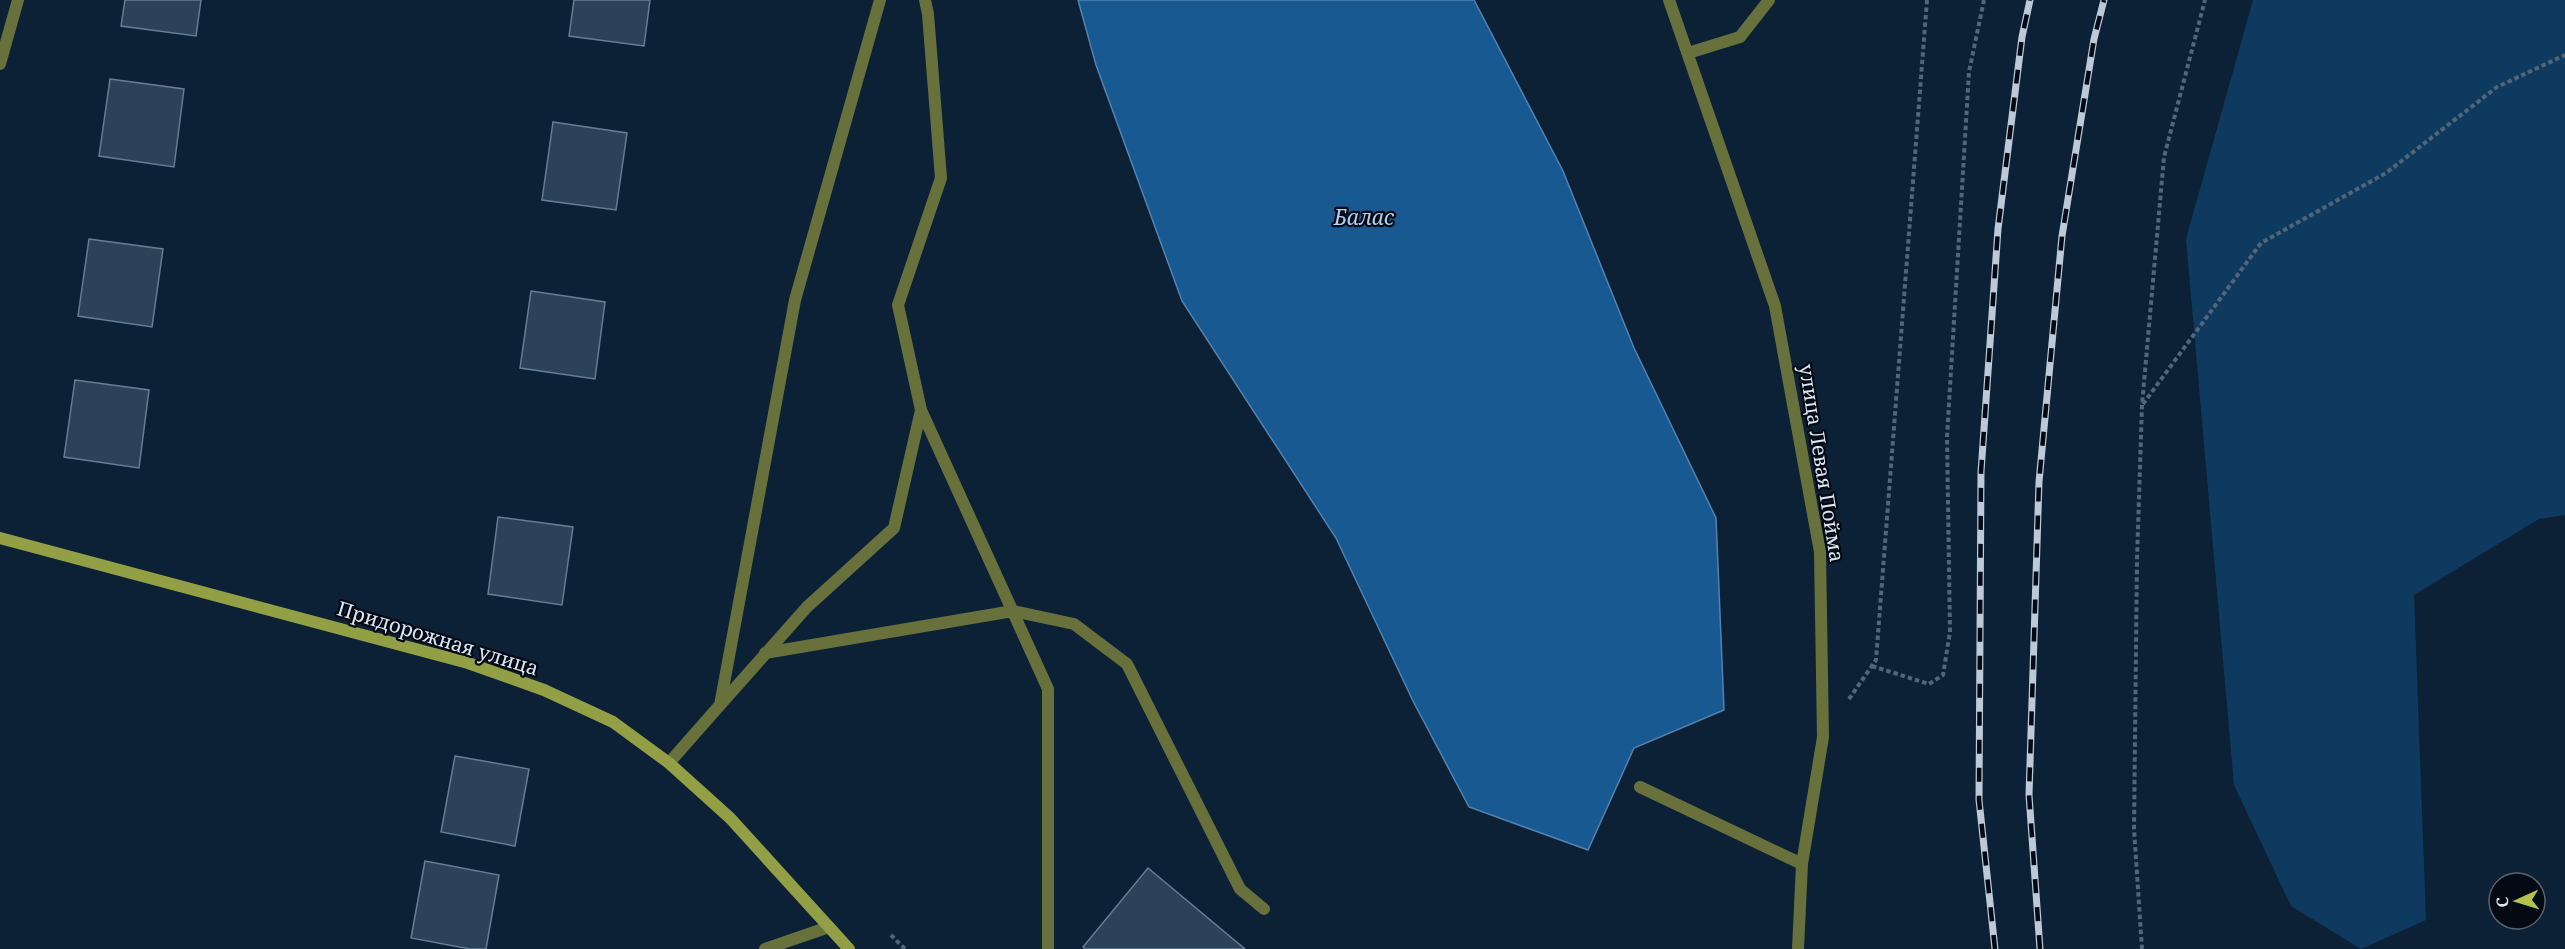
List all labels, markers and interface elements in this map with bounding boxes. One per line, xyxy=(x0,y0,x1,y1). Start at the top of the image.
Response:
water label: Балас xyxy=(1333,203,1395,231)
street label: улица Левая Пойма xyxy=(1793,362,1851,564)
street label: Придорожная улица xyxy=(334,594,542,682)
north arrow xyxy=(2487,871,2547,931)
text: С xyxy=(2491,896,2513,908)

